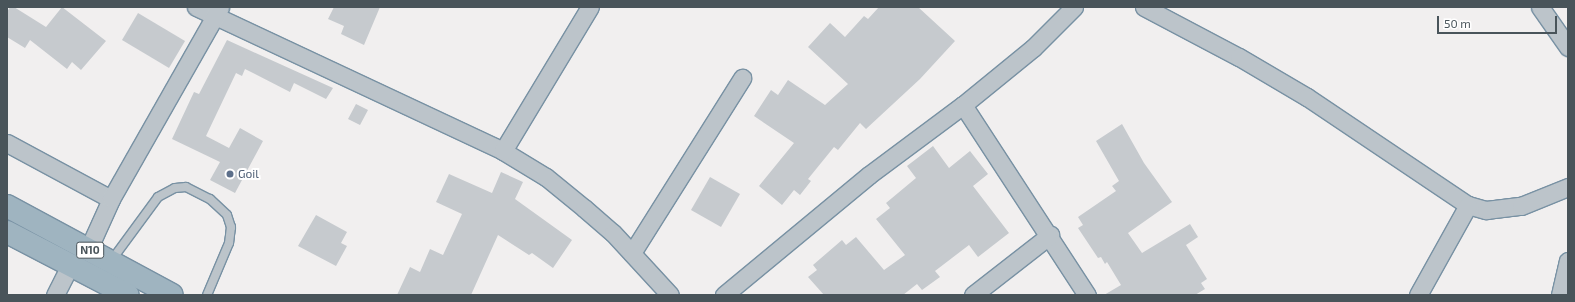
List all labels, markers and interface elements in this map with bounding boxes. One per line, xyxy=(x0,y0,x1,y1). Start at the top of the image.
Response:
scale bar xyxy=(1439,8,1559,34)
text: 50 m xyxy=(1444,16,1471,30)
place label: Goil xyxy=(238,167,259,181)
marker: Goil xyxy=(225,169,235,179)
road number: N10 xyxy=(76,241,104,259)

